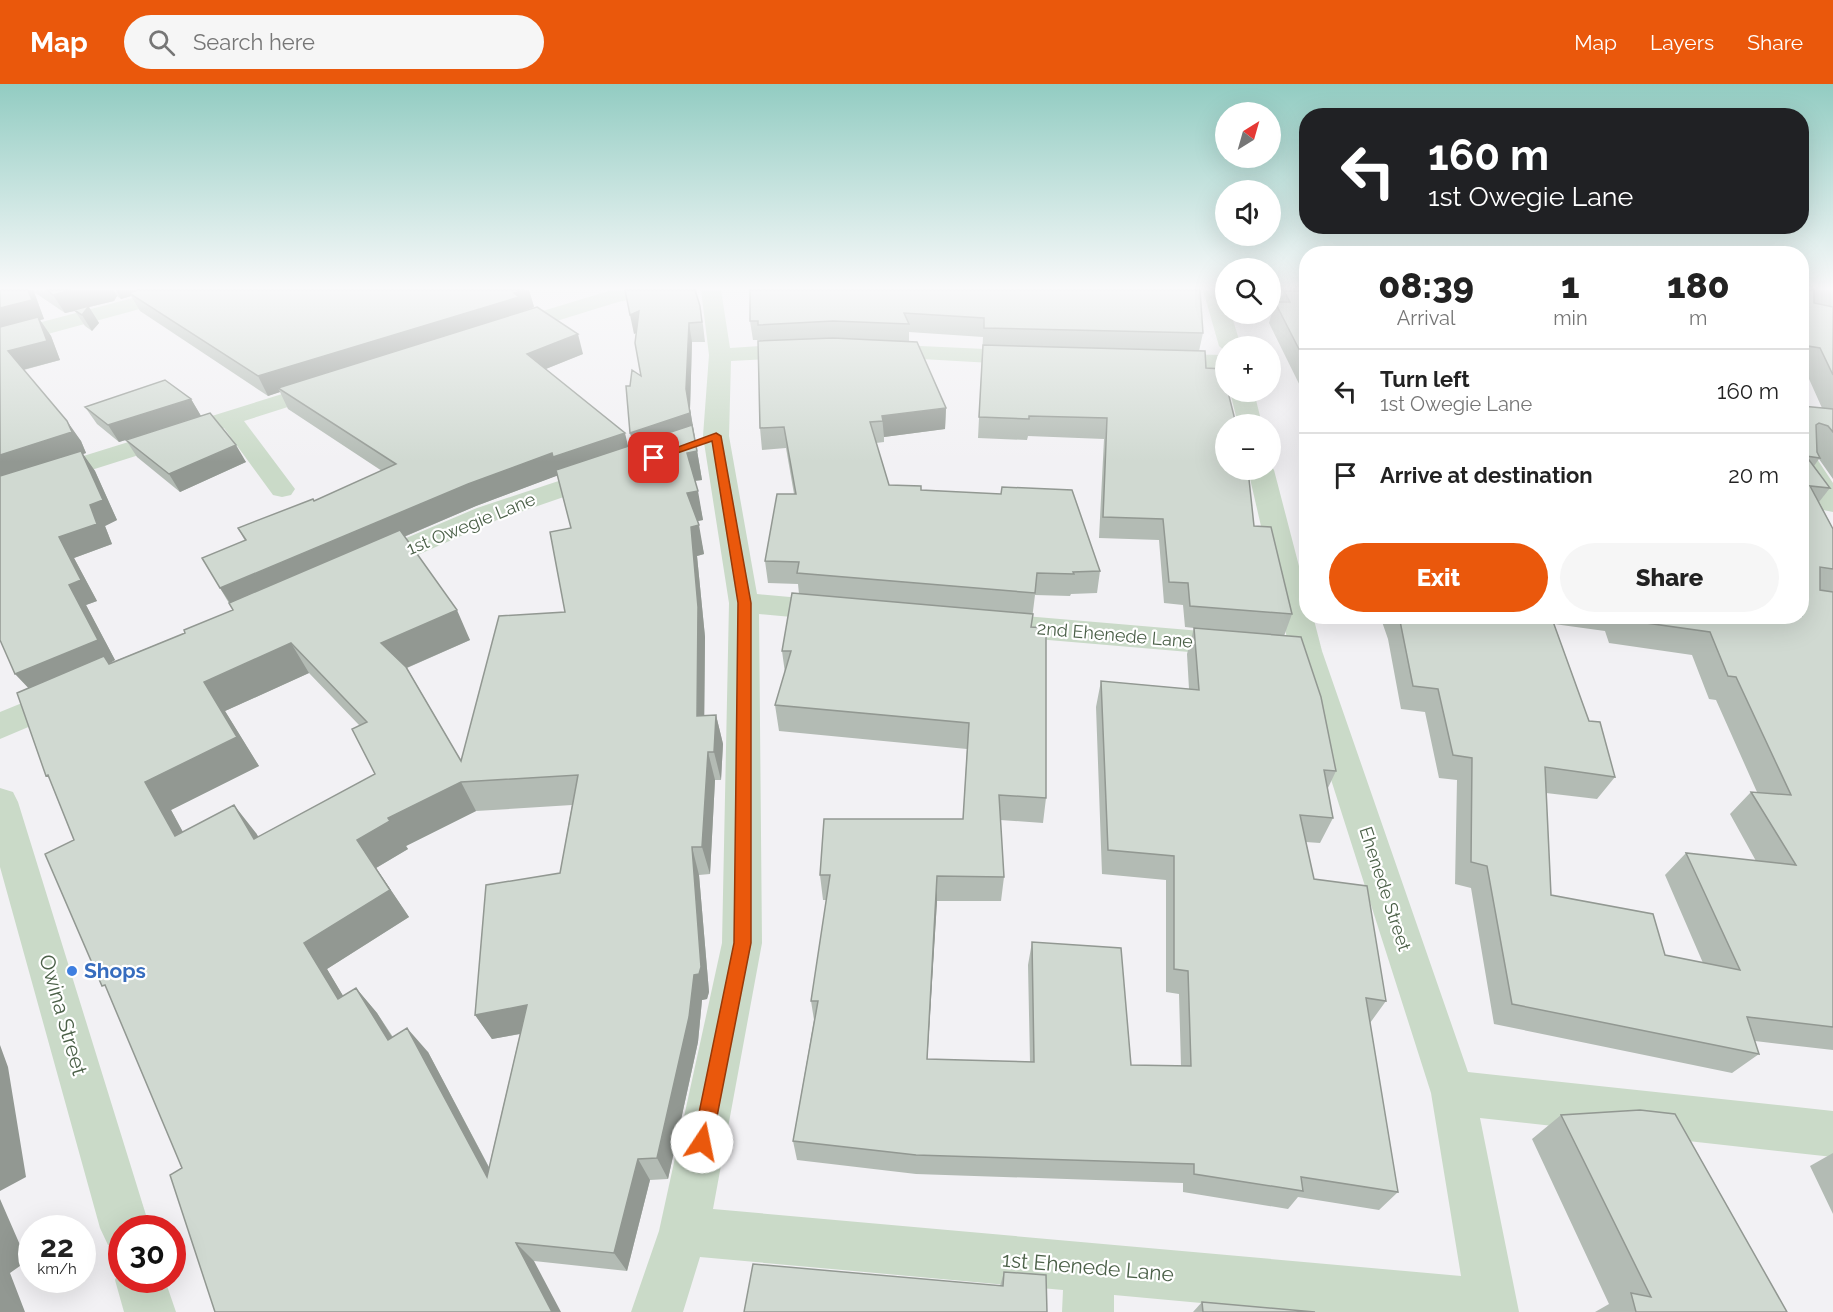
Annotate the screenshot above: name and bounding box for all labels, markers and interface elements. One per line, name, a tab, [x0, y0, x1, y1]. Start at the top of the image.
search box	[124, 15, 544, 69]
text: Map	[30, 26, 88, 59]
icon: search	[145, 26, 178, 59]
text: Search here	[193, 29, 315, 55]
text: Map	[1574, 30, 1617, 55]
text: Layers	[1650, 30, 1714, 55]
text: Share	[1747, 30, 1803, 55]
north arrow	[1215, 102, 1281, 168]
map controls	[1215, 102, 1281, 480]
text: 160 m	[1428, 131, 1549, 180]
icon: left	[1329, 132, 1407, 210]
button: sound	[1215, 180, 1281, 246]
text: 1st Owegie Lane	[1428, 181, 1633, 212]
button: search	[1215, 258, 1281, 324]
text: 08:39	[1378, 264, 1474, 306]
text: 1	[1561, 264, 1580, 306]
text: 180	[1667, 264, 1730, 306]
text: Arrival	[1397, 306, 1455, 330]
text: min	[1553, 306, 1588, 330]
text: m	[1689, 306, 1708, 330]
button: +	[1215, 336, 1281, 402]
text: Turn left	[1380, 366, 1470, 392]
icon: left	[1329, 375, 1362, 408]
text: 160 m	[1717, 378, 1779, 404]
text: 1st Owegie Lane	[1380, 392, 1532, 416]
button: −	[1215, 414, 1281, 480]
pin	[628, 432, 679, 483]
icon: arrive	[637, 441, 670, 474]
icon: arrive	[1329, 459, 1362, 492]
text: Arrive at destination	[1380, 462, 1593, 488]
text: 20 m	[1728, 462, 1779, 488]
street label: 1st Owegie Lane	[403, 488, 539, 559]
button: Exit	[1329, 543, 1548, 612]
button: Share	[1560, 543, 1779, 612]
street label: 2nd Ehenede Lane	[1036, 617, 1194, 652]
street label: Ehenede Street	[1356, 824, 1415, 954]
street label: Owina Street	[34, 951, 93, 1078]
place label: Shops	[84, 958, 146, 983]
marker: Shops	[65, 964, 79, 978]
position arrow	[670, 1110, 734, 1174]
speed limit sign: 30	[108, 1215, 186, 1293]
text: 22	[40, 1229, 74, 1264]
street label: 1st Ehenede Lane	[1001, 1247, 1175, 1286]
text: km/h	[37, 1260, 77, 1278]

